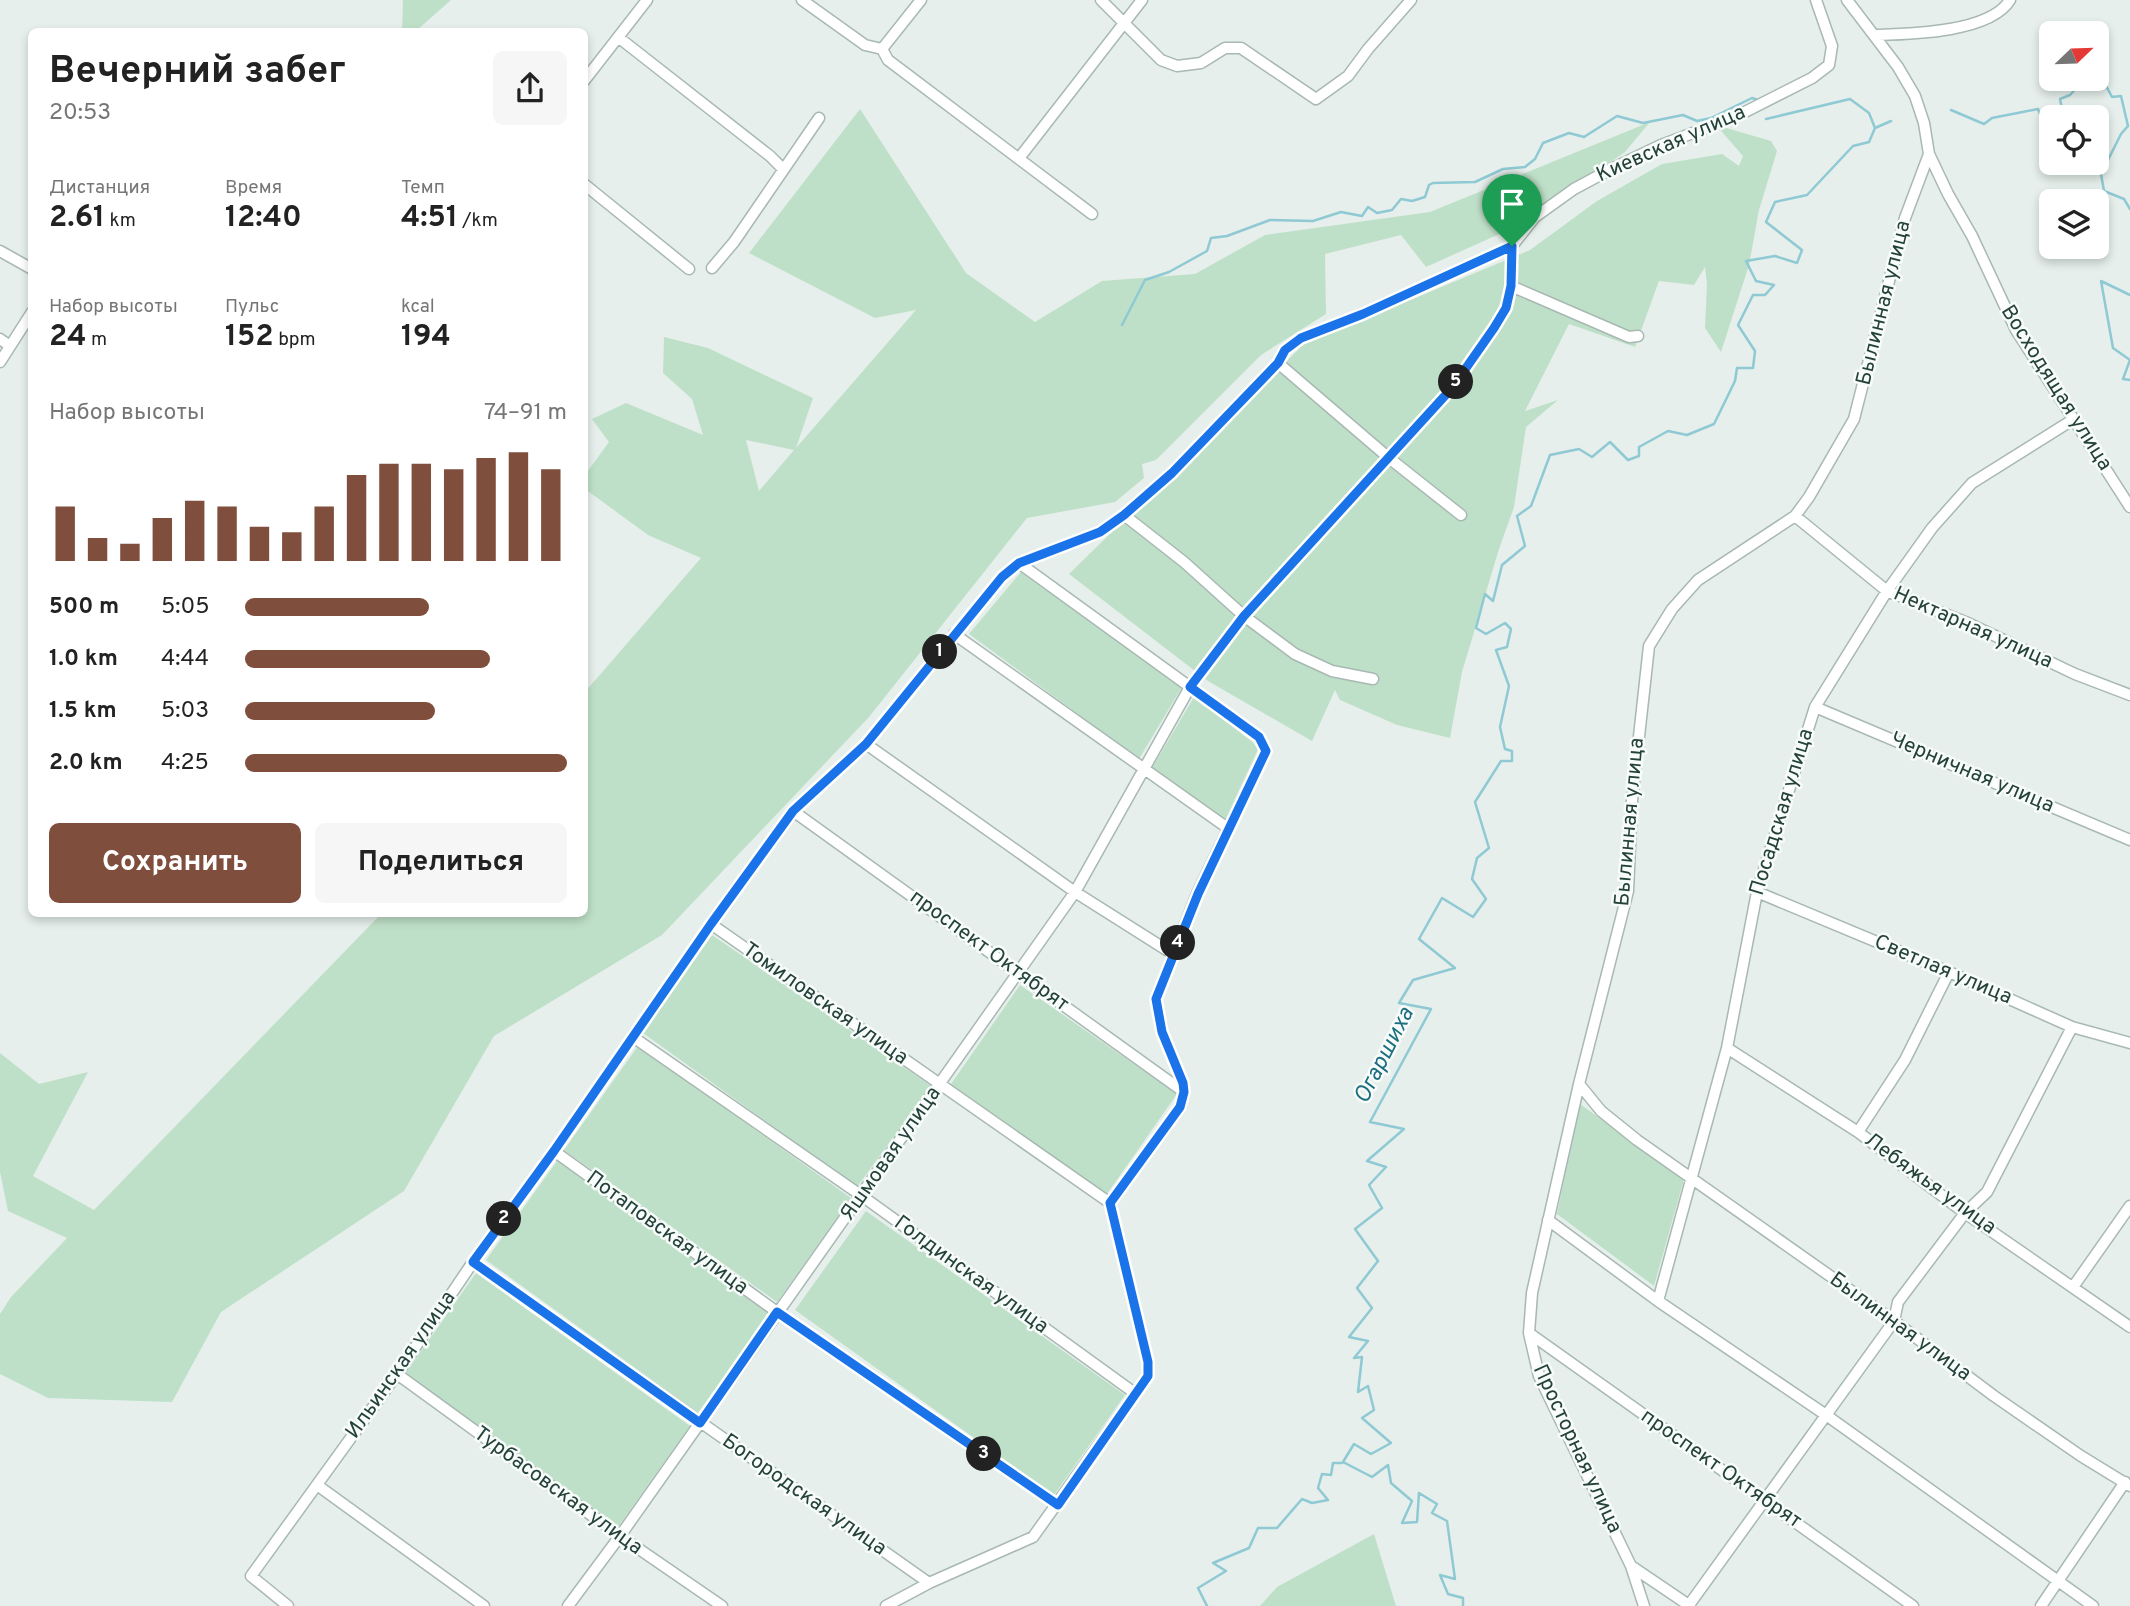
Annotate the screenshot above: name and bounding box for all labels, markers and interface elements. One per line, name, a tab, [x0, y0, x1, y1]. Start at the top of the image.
north arrow	[2039, 21, 2109, 91]
map controls	[2039, 21, 2109, 259]
text: Вечерний забег	[49, 48, 346, 97]
button: share	[493, 51, 567, 125]
text: 20:53	[49, 99, 111, 128]
street label: Киевская улица	[1592, 99, 1750, 189]
button: locate	[2039, 105, 2109, 175]
pin	[1482, 174, 1542, 246]
text: Дистанция	[49, 176, 150, 200]
text: Время	[225, 176, 282, 200]
text: Темп	[401, 176, 445, 200]
icon: arrive	[1493, 185, 1531, 223]
button: layers	[2039, 189, 2109, 259]
text: 2.61	[49, 200, 105, 237]
text: 12:40	[225, 200, 302, 237]
text: 4:51	[401, 200, 458, 237]
text: km	[105, 209, 136, 233]
text: /km	[458, 209, 498, 233]
street label: Былинная улица	[1850, 218, 1918, 388]
text: Набор высоты	[49, 295, 178, 319]
text: Пульс	[225, 295, 279, 319]
text: kcal	[401, 295, 435, 319]
street label: Восходящая улица	[1994, 300, 2118, 476]
text: 24	[49, 319, 87, 356]
text: 152	[225, 319, 274, 356]
text: 194	[401, 319, 451, 356]
text: m	[87, 328, 107, 352]
text: bpm	[274, 328, 315, 352]
pin: 5	[1438, 364, 1474, 400]
text: 5	[1450, 369, 1461, 393]
text: Набор высоты	[49, 399, 205, 428]
text: 74–91 m	[484, 399, 567, 428]
street label: Нектарная улица	[1889, 581, 2057, 675]
text: 500 m	[49, 593, 119, 622]
text: 5:05	[161, 593, 210, 622]
pin: 1	[922, 634, 958, 670]
text: 1	[936, 639, 943, 663]
text: 1.0 km	[49, 645, 118, 674]
text: 4:44	[161, 645, 209, 674]
text: 1.5 km	[49, 697, 117, 726]
text: 5:03	[161, 697, 209, 726]
street label: Посадская улица	[1744, 725, 1820, 899]
street label: Черничная улица	[1886, 726, 2058, 820]
street label: Былинная улица	[1609, 737, 1651, 907]
text: 2.0 km	[49, 749, 123, 778]
text: 4:25	[161, 749, 209, 778]
button: Сохранить	[49, 823, 301, 903]
button: Поделиться	[315, 823, 567, 903]
street label: проспект Октябрят	[904, 884, 1074, 1018]
pin: 4	[1160, 926, 1196, 960]
street label: Светлая улица	[1870, 929, 2016, 1011]
text: 4	[1171, 930, 1184, 954]
street label: Томиловская улица	[737, 937, 913, 1071]
water label: Огаршиха	[1348, 1003, 1422, 1109]
street label: Яшмовая улица	[835, 1081, 947, 1227]
street label: Лебяжья улица	[1859, 1127, 2001, 1241]
street label: Потаповская улица	[581, 1165, 753, 1301]
pin: 2	[486, 1202, 522, 1236]
text: 2	[498, 1206, 509, 1230]
street label: Голдинская улица	[888, 1210, 1054, 1340]
street label: Былинная улица	[1824, 1266, 1976, 1388]
street label: Ильинская улица	[340, 1286, 462, 1444]
street label: Просторная улица	[1526, 1360, 1628, 1538]
street label: проспект Октябрят	[1635, 1403, 1807, 1535]
street label: Турбасовская улица	[468, 1421, 648, 1561]
street label: Богородская улица	[716, 1428, 892, 1562]
pin: 3	[967, 1436, 1002, 1472]
text: 3	[978, 1441, 989, 1465]

